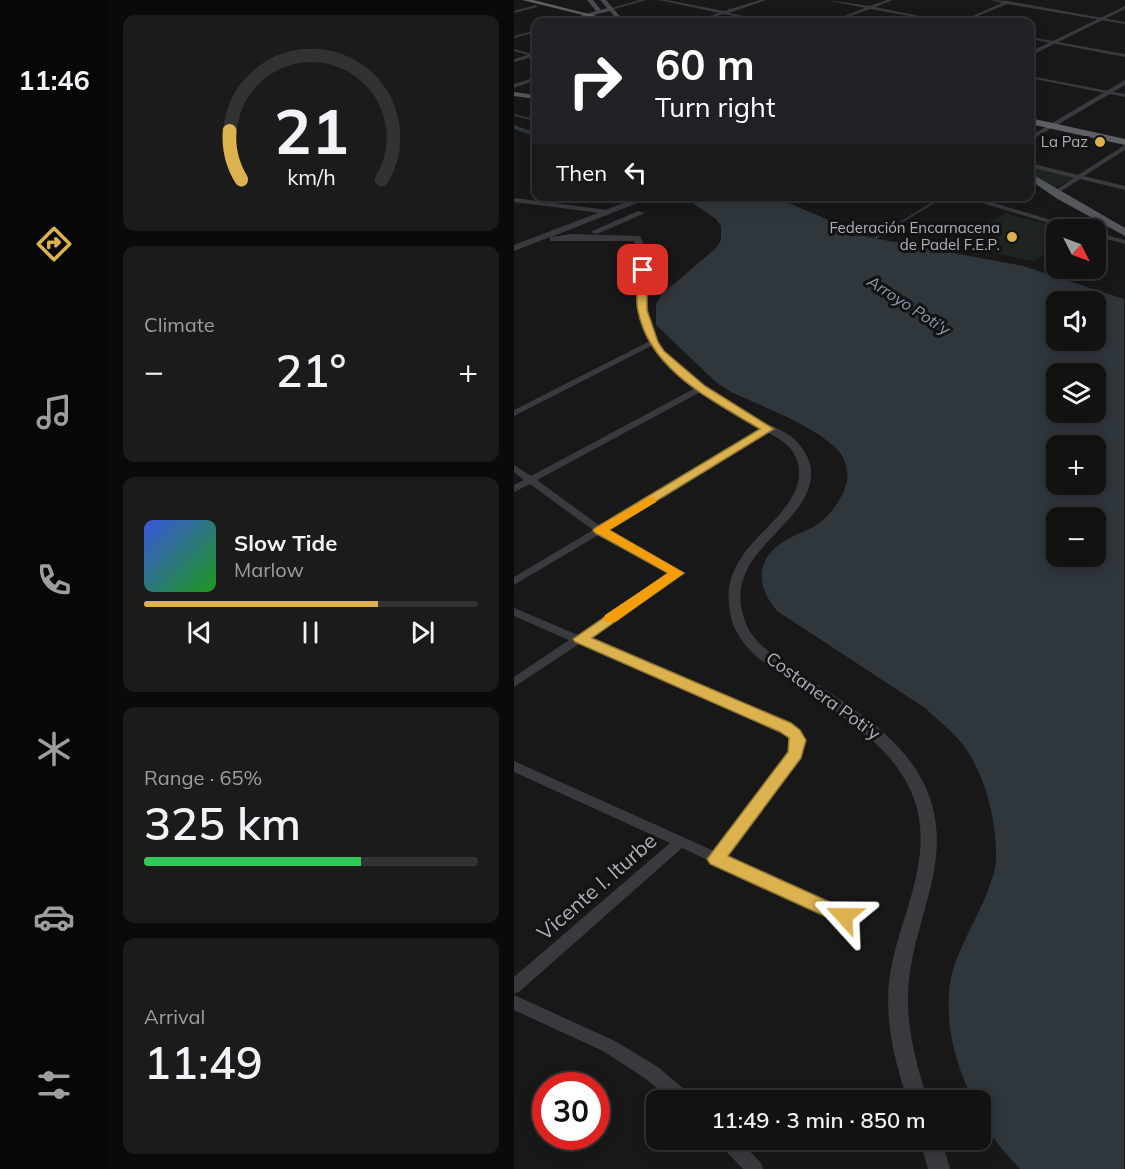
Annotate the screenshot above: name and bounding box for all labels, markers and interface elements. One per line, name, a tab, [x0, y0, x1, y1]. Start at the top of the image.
text: 60 m	[655, 38, 755, 91]
icon: right	[556, 42, 634, 120]
text: 11:46	[18, 63, 90, 97]
text: Turn right	[655, 90, 775, 124]
text: 21	[274, 91, 348, 170]
place label: La Paz	[1041, 132, 1088, 151]
marker: La Paz	[1093, 135, 1107, 149]
icon: left	[619, 156, 652, 189]
text: Then	[556, 159, 607, 187]
text: km/h	[287, 163, 335, 190]
place label: Federación Encarnacena de Padel F.E.P.	[829, 218, 1000, 254]
north arrow	[1046, 219, 1106, 279]
map controls	[1046, 219, 1106, 567]
icon: directions	[33, 223, 75, 265]
marker: Federación Encarnacena de Padel F.E.P.	[1005, 230, 1019, 244]
pin	[617, 244, 668, 295]
icon: arrive	[626, 253, 659, 286]
water label: Arroyo Poti'y	[863, 270, 955, 339]
button: sound	[1046, 291, 1106, 351]
text: Climate	[144, 312, 215, 337]
text: 21°	[276, 342, 346, 398]
text: −	[144, 350, 164, 391]
text: +	[458, 350, 478, 391]
button: layers	[1046, 363, 1106, 423]
icon: music	[33, 391, 75, 433]
button: +	[1046, 435, 1106, 495]
button: −	[1046, 507, 1106, 567]
text: Slow Tide	[234, 529, 337, 557]
text: Marlow	[234, 557, 304, 582]
icon: phone	[33, 559, 75, 601]
icon: previous	[183, 616, 216, 649]
icon: pause	[294, 616, 327, 649]
icon: next	[406, 616, 439, 649]
street label: Costanera Poti'y	[762, 646, 885, 745]
icon: climate	[33, 728, 75, 770]
text: Range · 65%	[144, 765, 262, 790]
text: 325 km	[144, 795, 301, 851]
street label: Vicente I. Iturbe	[531, 827, 661, 945]
position arrow	[812, 884, 876, 948]
icon: car	[33, 896, 75, 938]
text: Arrival	[144, 1004, 205, 1029]
text: 11:49	[144, 1034, 263, 1090]
icon: filters	[33, 1064, 75, 1106]
speed limit sign: 30	[532, 1072, 610, 1150]
text: 11:49 · 3 min · 850 m	[711, 1106, 926, 1134]

